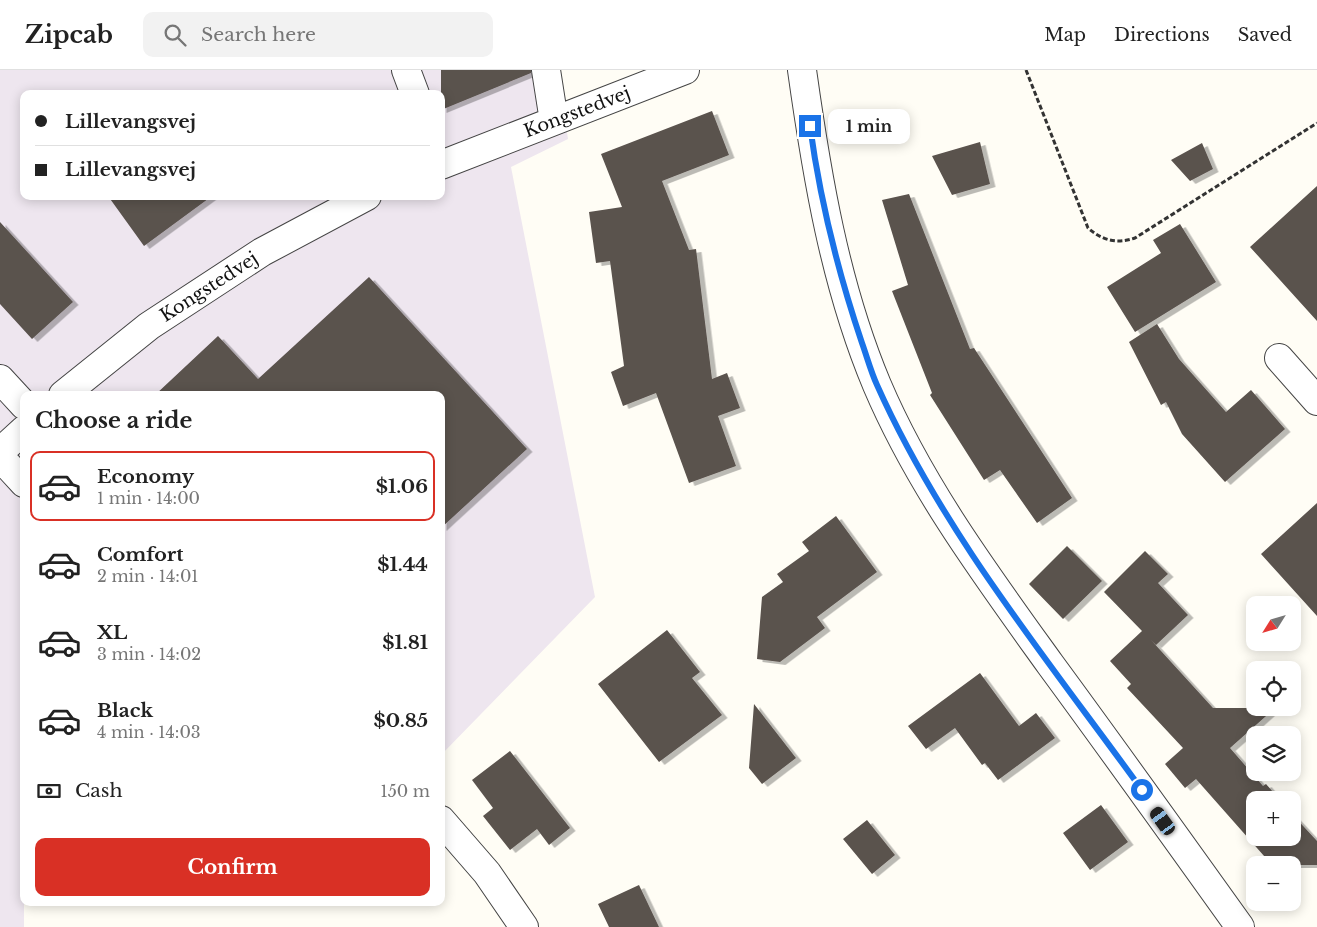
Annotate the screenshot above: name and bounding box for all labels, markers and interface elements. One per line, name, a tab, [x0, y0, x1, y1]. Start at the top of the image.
search box	[143, 12, 493, 57]
text: Zipcab	[25, 20, 113, 49]
icon: search	[161, 21, 189, 49]
text: Search here	[201, 23, 316, 46]
text: Map	[1044, 24, 1086, 46]
text: Directions	[1114, 24, 1210, 46]
text: Saved	[1238, 24, 1292, 46]
street label: Kongstedvej	[521, 82, 633, 142]
callout: 1 min	[828, 108, 910, 144]
text: Lillevangsvej	[65, 110, 196, 133]
route end	[799, 115, 821, 137]
text: 1 min	[846, 116, 892, 136]
text: Lillevangsvej	[65, 158, 196, 181]
street label: Kongstedvej	[156, 247, 262, 327]
text: Choose a ride	[35, 407, 192, 434]
icon: car	[37, 464, 82, 509]
text: Economy	[97, 465, 194, 488]
text: $1.06	[376, 475, 428, 498]
text: 1 min · 14:00	[97, 488, 200, 508]
icon: car	[37, 542, 82, 587]
text: Comfort	[97, 543, 184, 566]
text: $1.44	[377, 553, 428, 576]
text: 2 min · 14:01	[97, 566, 198, 586]
north arrow	[1246, 596, 1301, 651]
map controls	[1246, 596, 1301, 911]
icon: car	[37, 620, 82, 665]
text: XL	[97, 621, 127, 644]
text: $1.81	[382, 631, 428, 654]
text: 3 min · 14:02	[97, 644, 201, 664]
button: locate	[1246, 661, 1301, 716]
icon: car	[37, 698, 82, 743]
text: Black	[97, 699, 153, 722]
text: $0.85	[373, 709, 428, 732]
text: 4 min · 14:03	[97, 722, 201, 742]
button: layers	[1246, 726, 1301, 781]
icon: cash	[35, 777, 63, 805]
text: Cash	[75, 779, 122, 802]
route start	[1131, 779, 1153, 801]
text: 150 m	[381, 781, 430, 801]
button: +	[1246, 791, 1301, 846]
car	[1148, 804, 1177, 838]
button: Confirm	[35, 838, 430, 896]
button: −	[1246, 856, 1301, 911]

